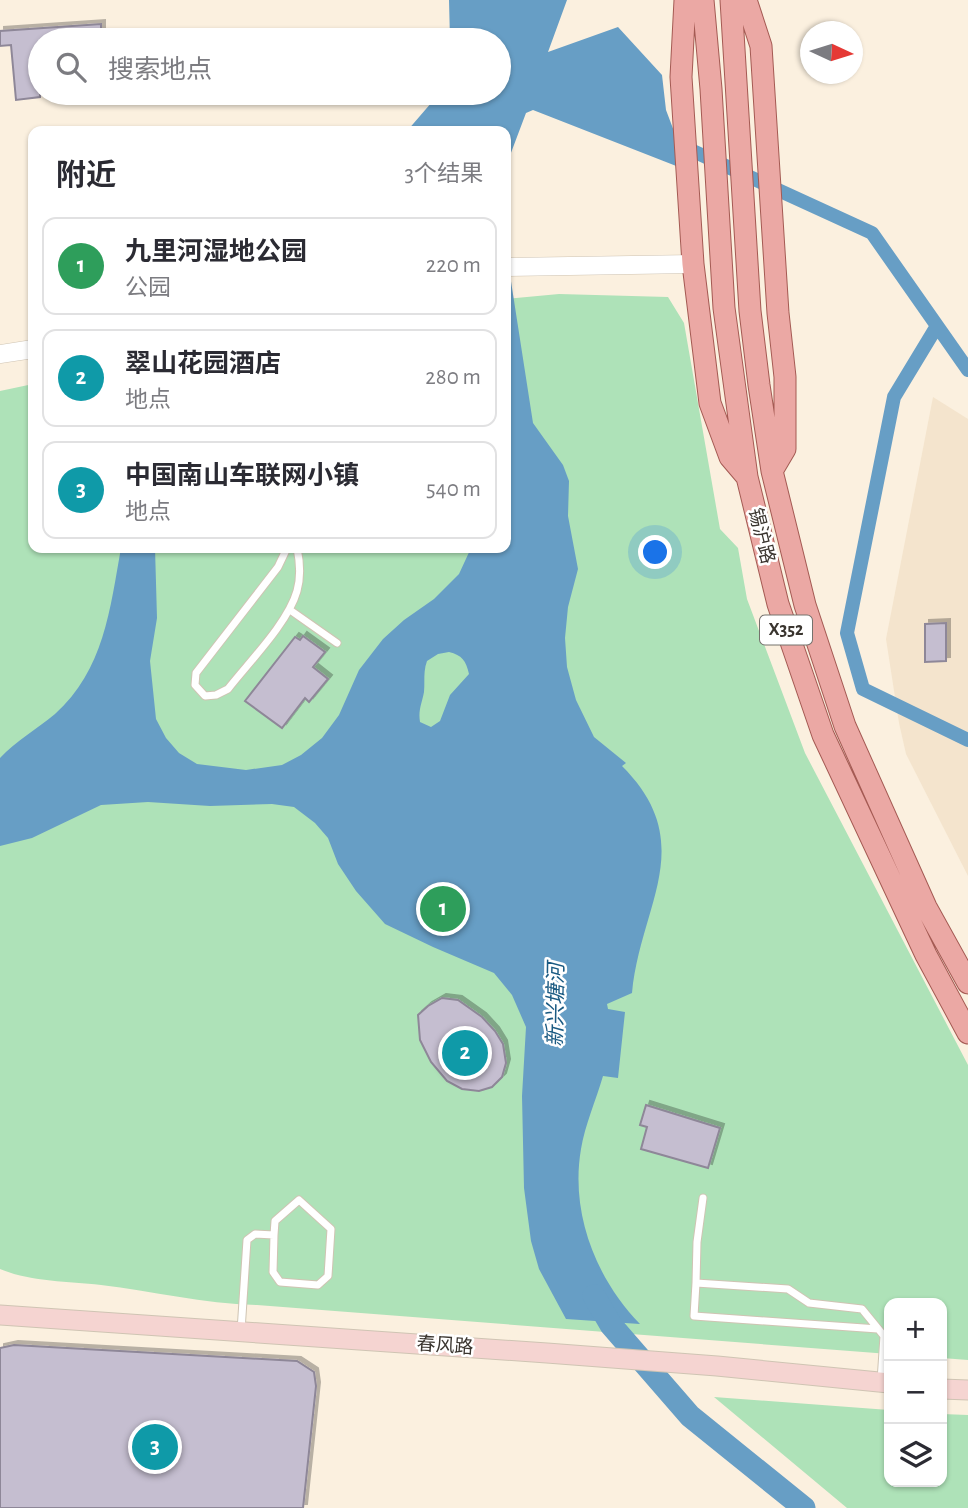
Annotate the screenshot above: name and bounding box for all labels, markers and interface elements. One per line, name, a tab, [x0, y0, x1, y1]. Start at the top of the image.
north arrow	[800, 21, 863, 84]
search box	[28, 28, 511, 105]
icon: search	[52, 48, 90, 86]
text: 搜索地点	[108, 57, 212, 83]
text: 附近	[56, 161, 116, 191]
text: 3个结果	[405, 163, 483, 186]
text: 九里河湿地公园	[125, 239, 307, 265]
text: 1	[77, 254, 85, 277]
text: 220 m	[426, 254, 481, 277]
text: 公园	[125, 277, 171, 300]
text: 翠山花园酒店	[125, 351, 281, 377]
text: 2	[76, 366, 86, 389]
text: 280 m	[425, 366, 481, 389]
text: 地点	[125, 389, 171, 412]
text: 中国南山车联网小镇	[125, 463, 359, 489]
text: 3	[76, 478, 86, 501]
text: 540 m	[426, 478, 481, 501]
text: 地点	[125, 501, 171, 524]
street label: 锡沪路	[745, 506, 778, 566]
your location	[638, 535, 672, 569]
road number: X352	[760, 616, 812, 644]
pin: 1	[420, 883, 466, 935]
water label: 新兴塘河	[544, 959, 567, 1047]
pin: 2	[442, 1027, 488, 1079]
map controls	[884, 1298, 947, 1487]
button: +	[884, 1298, 947, 1361]
street label: 春风路	[416, 1334, 474, 1357]
button: −	[884, 1361, 947, 1424]
pin: 3	[132, 1421, 178, 1473]
button: layers	[884, 1424, 947, 1487]

